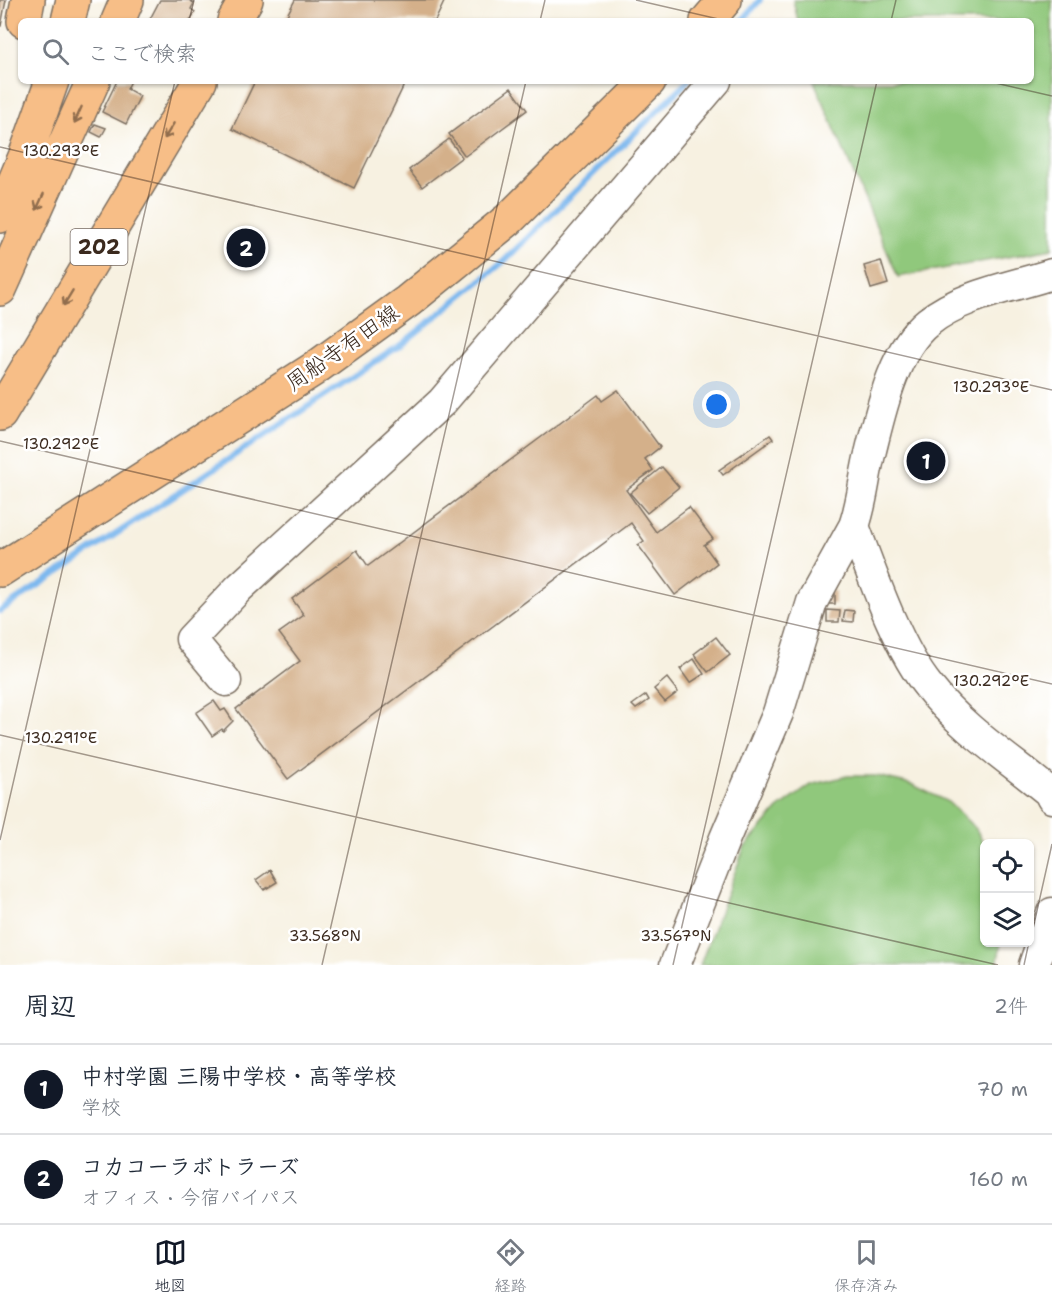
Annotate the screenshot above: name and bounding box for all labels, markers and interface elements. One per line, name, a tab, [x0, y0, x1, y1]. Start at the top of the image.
search box	[18, 18, 1034, 84]
icon: search	[39, 35, 72, 68]
text: ここで検索	[87, 39, 197, 68]
one-way arrow	[72, 105, 83, 123]
one-way arrow	[163, 122, 175, 139]
text: 130.293°E	[23, 141, 99, 161]
one-way arrow	[33, 192, 45, 210]
pin: 2	[226, 226, 266, 270]
road number: 202	[70, 229, 128, 265]
one-way arrow	[61, 289, 74, 306]
street label: 周船寺有田線	[280, 298, 405, 397]
text: 130.293°E	[953, 377, 1029, 397]
your location	[702, 390, 731, 419]
text: 130.292°E	[23, 434, 99, 454]
pin: 1	[906, 438, 946, 484]
text: 130.292°E	[953, 671, 1029, 691]
text: 130.291°E	[25, 728, 97, 748]
map controls	[980, 839, 1034, 947]
button: locate	[980, 839, 1034, 893]
button: layers	[980, 893, 1034, 947]
text: 33.568°N	[289, 926, 361, 946]
text: 33.567°N	[641, 926, 711, 946]
text: 周辺	[24, 988, 76, 1023]
text: 2件	[994, 993, 1028, 1019]
text: 中村学園 三陽中学校・高等学校	[81, 1062, 397, 1091]
text: 1	[39, 1076, 48, 1102]
text: 70 m	[976, 1076, 1028, 1102]
text: 学校	[81, 1094, 121, 1120]
text: コカコーラボトラーズ	[81, 1152, 299, 1181]
text: 2	[37, 1166, 51, 1192]
text: 160 m	[969, 1166, 1028, 1192]
text: オフィス · 今宿バイパス	[81, 1184, 300, 1210]
tab: 地図	[154, 1236, 187, 1296]
tab: 経路	[494, 1236, 527, 1296]
tab: 保存済み	[834, 1236, 898, 1296]

